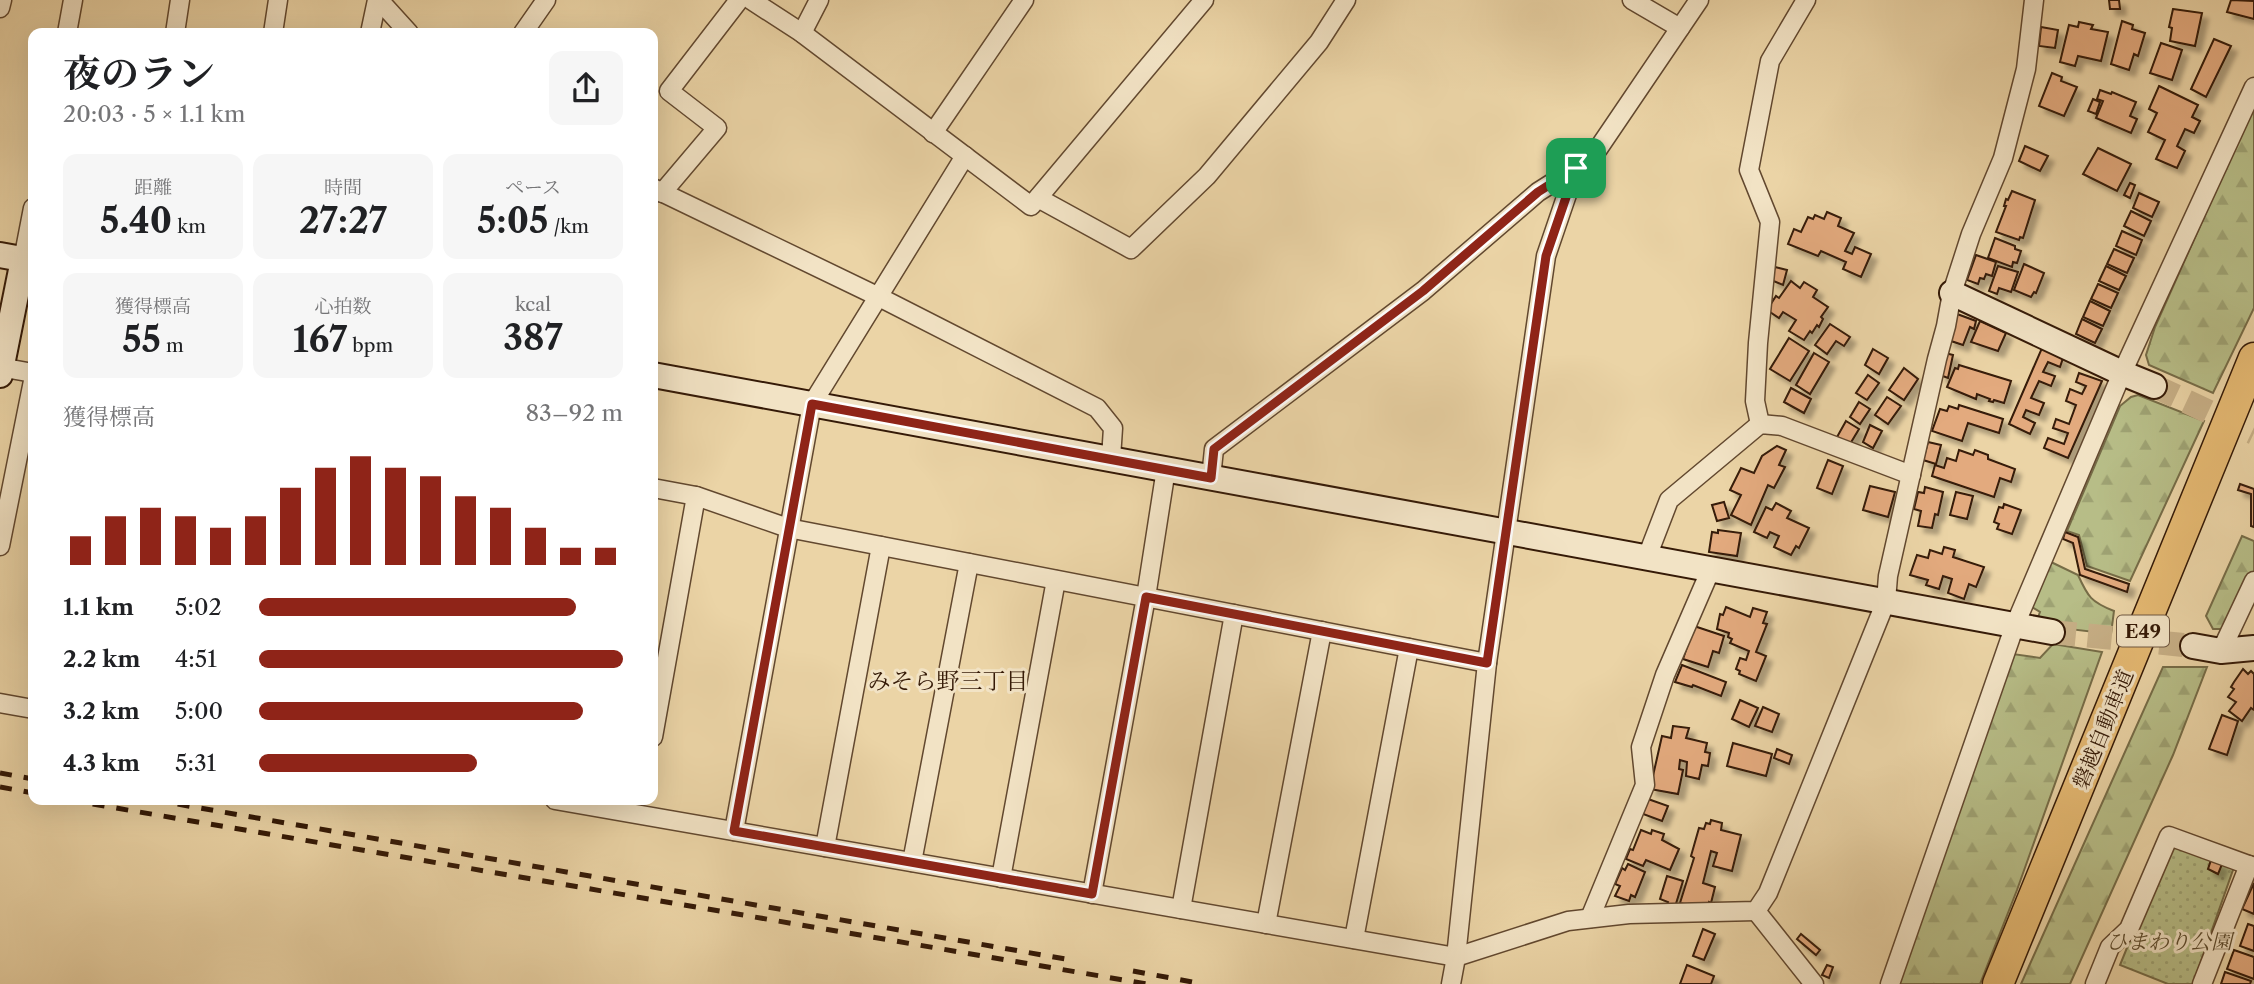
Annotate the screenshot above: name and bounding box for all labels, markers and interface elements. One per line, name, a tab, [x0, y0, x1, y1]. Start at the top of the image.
text: 夜のラン	[63, 50, 215, 97]
button: share	[549, 51, 623, 125]
text: 20:03 · 5 × 1.1 km	[63, 100, 245, 128]
pin	[1546, 138, 1606, 198]
icon: arrive	[1557, 149, 1595, 187]
text: 距離	[134, 176, 172, 199]
text: 時間	[324, 176, 362, 199]
text: ペース	[505, 176, 561, 199]
text: 5.40	[100, 199, 172, 242]
text: 27:27	[299, 199, 387, 242]
text: 5:05	[477, 199, 548, 242]
text: km	[172, 215, 206, 238]
text: /km	[548, 215, 589, 238]
text: kcal	[515, 293, 551, 316]
text: 獲得標高	[115, 295, 191, 318]
text: 心拍数	[314, 295, 372, 318]
text: 387	[503, 316, 563, 359]
text: 55	[122, 318, 161, 361]
text: 167	[293, 318, 347, 361]
text: m	[161, 334, 184, 357]
text: bpm	[347, 334, 393, 357]
text: 83–92 m	[525, 399, 623, 427]
text: 獲得標高	[63, 403, 155, 431]
text: 1.1 km	[63, 593, 134, 621]
text: 5:02	[175, 593, 222, 621]
road number: E49	[2117, 616, 2169, 646]
text: 2.2 km	[63, 645, 140, 673]
text: 4:51	[175, 645, 217, 673]
street label: 磐越自動車道	[2068, 666, 2138, 792]
district label: みそら野三丁目	[868, 667, 1029, 695]
text: 3.2 km	[63, 697, 140, 725]
text: 5:00	[175, 697, 223, 725]
text: 4.3 km	[63, 749, 140, 777]
text: 5:31	[175, 749, 216, 777]
park label: ひまわり公園	[2106, 929, 2235, 954]

